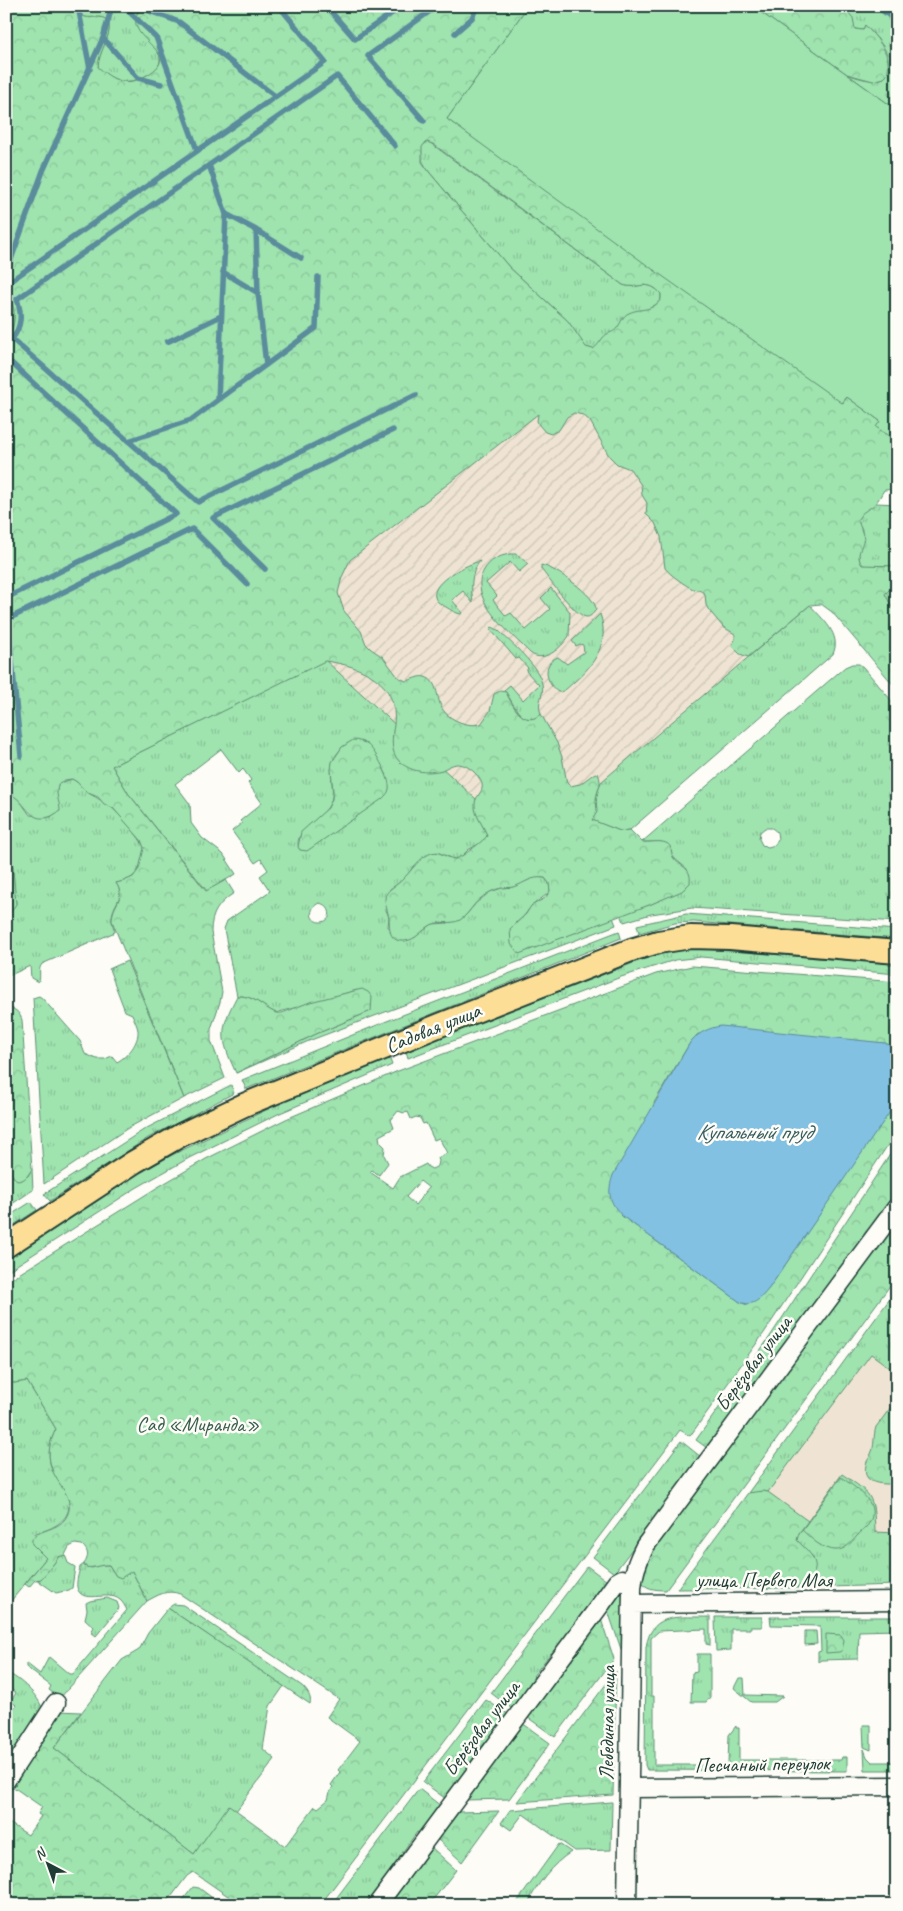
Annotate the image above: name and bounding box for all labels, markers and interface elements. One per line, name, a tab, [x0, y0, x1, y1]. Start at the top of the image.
street label: Садовая улица	[381, 996, 486, 1059]
water label: Купальный пруд	[696, 1118, 816, 1146]
street label: Берёзовая улица	[709, 1308, 799, 1416]
park label: Сад «Миранда»	[136, 1411, 260, 1437]
street label: улица Первого Мая	[694, 1567, 833, 1593]
street label: Лебединая улица	[593, 1664, 621, 1781]
street label: Берёзовая улица	[437, 1673, 527, 1781]
street label: Песчаный переулок	[694, 1750, 832, 1778]
north arrow	[22, 1838, 72, 1888]
text: N	[31, 1844, 50, 1864]

